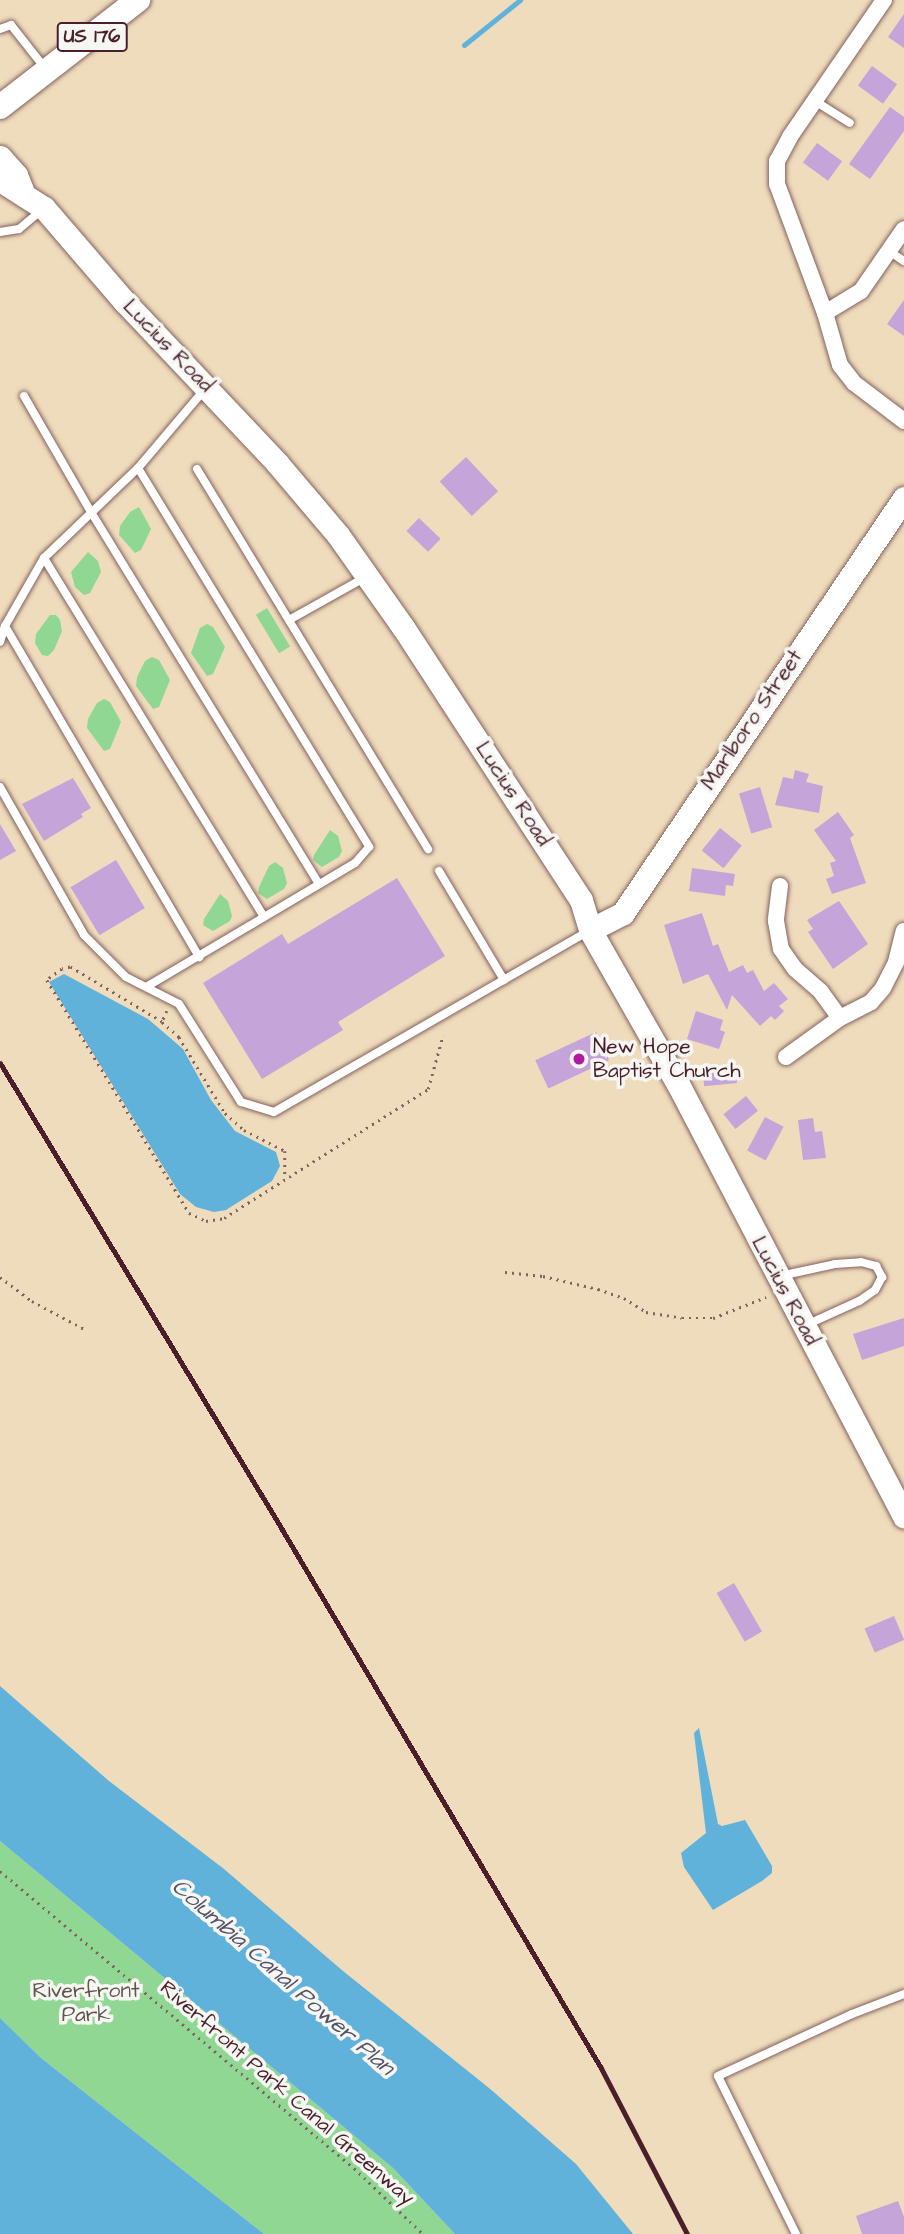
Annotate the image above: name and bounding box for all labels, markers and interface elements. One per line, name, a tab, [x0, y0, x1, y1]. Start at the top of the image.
road number: US 176	[55, 22, 129, 52]
street label: Lucius Road	[117, 294, 219, 398]
street label: Marlboro Street	[696, 645, 808, 795]
street label: Lucius Road	[470, 737, 556, 851]
place label: New Hope Baptist Church	[593, 1034, 741, 1084]
marker: New Hope Baptist Church	[571, 1051, 587, 1067]
street label: Lucius Road	[746, 1232, 824, 1350]
water label: Columbia Canal Power Plan	[166, 1873, 400, 2081]
street label: Riverfront Park Canal Greenway	[155, 1975, 419, 2211]
park label: Riverfront Park	[33, 1978, 139, 2028]

